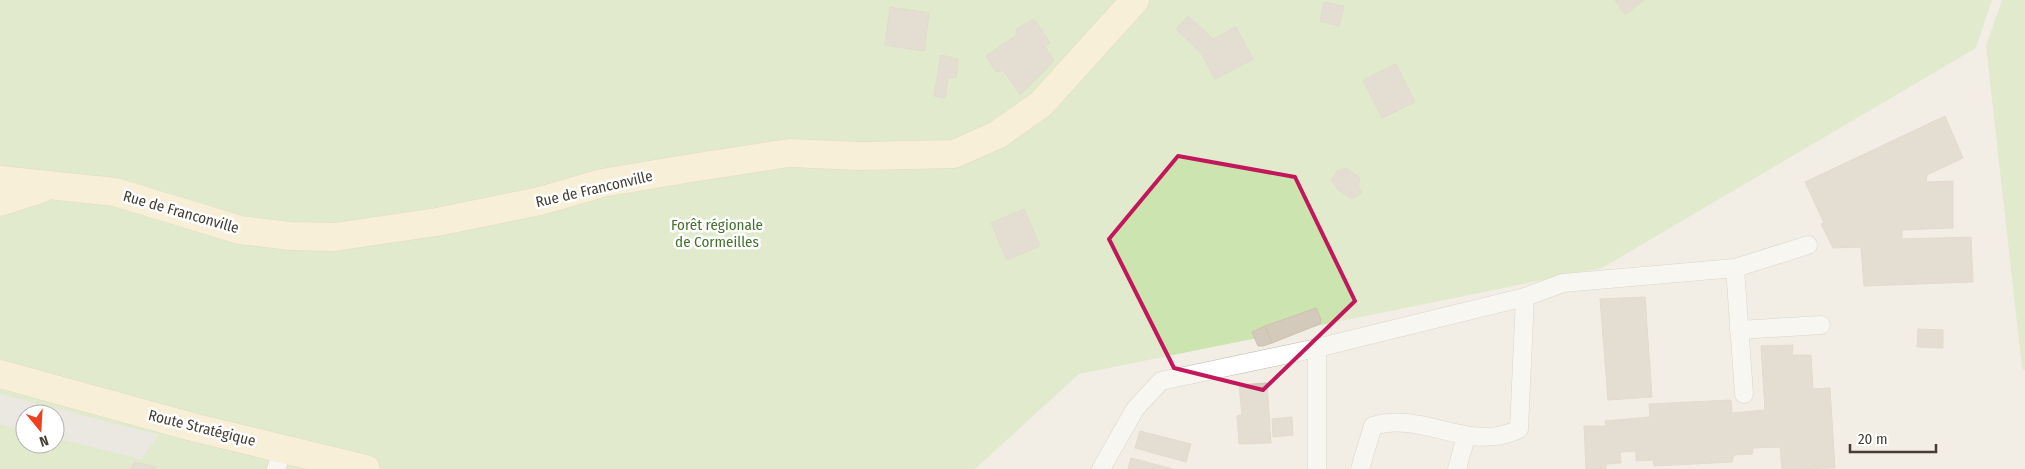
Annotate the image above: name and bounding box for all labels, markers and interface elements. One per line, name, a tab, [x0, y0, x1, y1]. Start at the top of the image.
street label: Rue de Franconville	[534, 167, 654, 211]
street label: Rue de Franconville	[121, 187, 241, 237]
park label: Forêt régionale de Cormeilles	[671, 216, 763, 251]
north arrow	[15, 404, 65, 454]
street label: Route Stratégique	[146, 406, 258, 450]
scale bar	[1850, 422, 1936, 454]
text: 20 m	[1858, 430, 1888, 448]
text: N	[37, 432, 50, 450]

